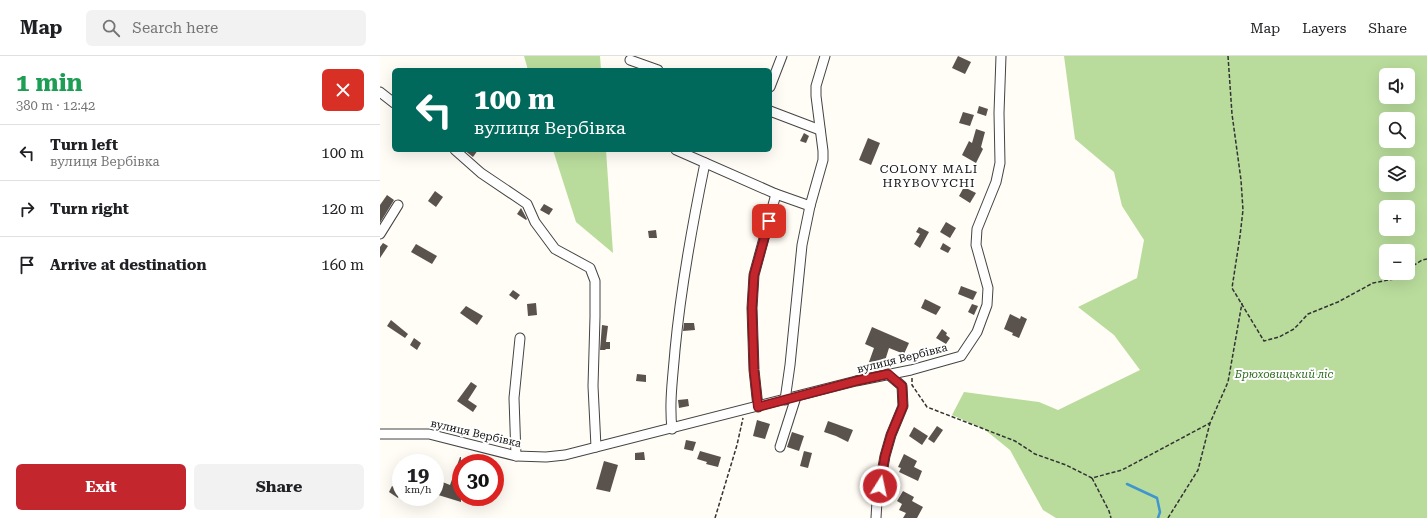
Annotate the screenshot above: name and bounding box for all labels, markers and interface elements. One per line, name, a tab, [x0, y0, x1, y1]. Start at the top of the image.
search box	[86, 10, 366, 46]
text: Map	[20, 16, 62, 39]
icon: search	[100, 17, 122, 39]
text: Search here	[132, 19, 218, 37]
text: Map	[1250, 20, 1280, 36]
text: Layers	[1302, 20, 1346, 36]
text: Share	[1368, 20, 1407, 36]
map controls	[1379, 68, 1415, 280]
button: sound	[1379, 68, 1415, 104]
text: 1 min	[16, 69, 83, 97]
button: close	[322, 69, 364, 111]
text: 100 m	[474, 83, 555, 116]
icon: left	[408, 84, 460, 136]
text: 380 m · 12:42	[16, 98, 95, 113]
button: search	[1379, 112, 1415, 148]
text: вулиця Вербівка	[474, 117, 626, 138]
text: Turn left	[50, 136, 118, 154]
icon: left	[16, 142, 38, 164]
text: 100 m	[321, 144, 364, 162]
text: вулиця Вербівка	[50, 154, 160, 169]
button: layers	[1379, 156, 1415, 192]
district label: COLONY MALI HRYBOVYCHI	[880, 162, 978, 190]
icon: right	[16, 198, 38, 220]
text: Turn right	[50, 200, 129, 218]
text: 120 m	[321, 200, 364, 218]
button: +	[1379, 200, 1415, 236]
pin	[752, 204, 786, 238]
icon: arrive	[758, 210, 780, 232]
button: −	[1379, 244, 1415, 280]
icon: arrive	[16, 254, 38, 276]
text: Arrive at destination	[50, 256, 206, 274]
text: 160 m	[321, 256, 364, 274]
street label: вулиця Вербівка	[856, 341, 949, 376]
park label: Брюховицький ліс	[1234, 368, 1334, 381]
street label: вулиця Вербівка	[429, 417, 523, 450]
speed limit sign: 30	[452, 454, 504, 506]
text: 19	[407, 463, 429, 487]
button: Exit	[16, 464, 186, 510]
button: Share	[194, 464, 364, 510]
position arrow	[859, 465, 901, 507]
text: km/h	[405, 484, 431, 495]

